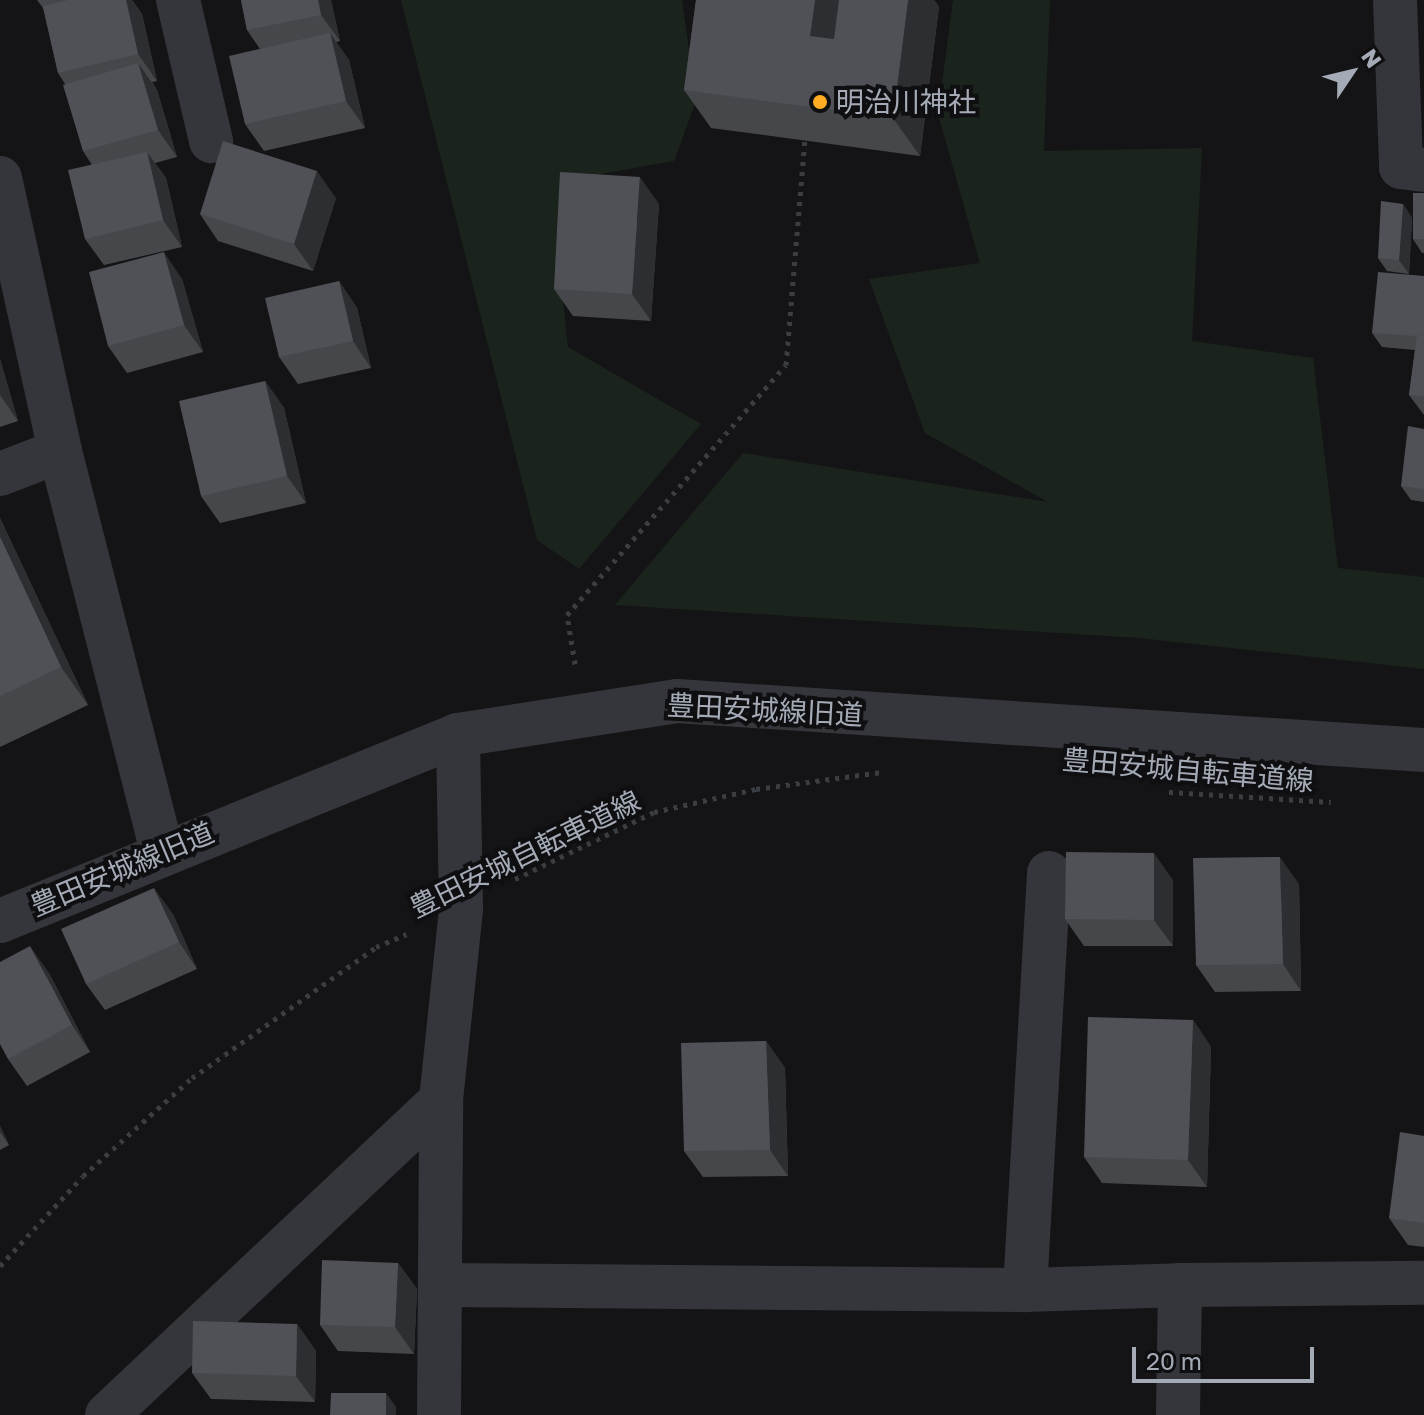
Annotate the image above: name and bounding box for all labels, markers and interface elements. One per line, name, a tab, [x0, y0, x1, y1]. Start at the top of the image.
north arrow	[1312, 32, 1392, 112]
text: N	[1356, 43, 1388, 73]
place label: 明治川神社	[836, 85, 976, 119]
marker: 明治川神社	[811, 93, 829, 111]
street label: 豊田安城線旧道	[666, 688, 864, 732]
street label: 豊田安城自転車道線	[1061, 742, 1315, 798]
street label: 豊田安城自転車道線	[404, 784, 646, 924]
street label: 豊田安城線旧道	[25, 815, 219, 923]
scale bar	[1136, 1331, 1318, 1381]
text: 20 m	[1146, 1346, 1202, 1375]

